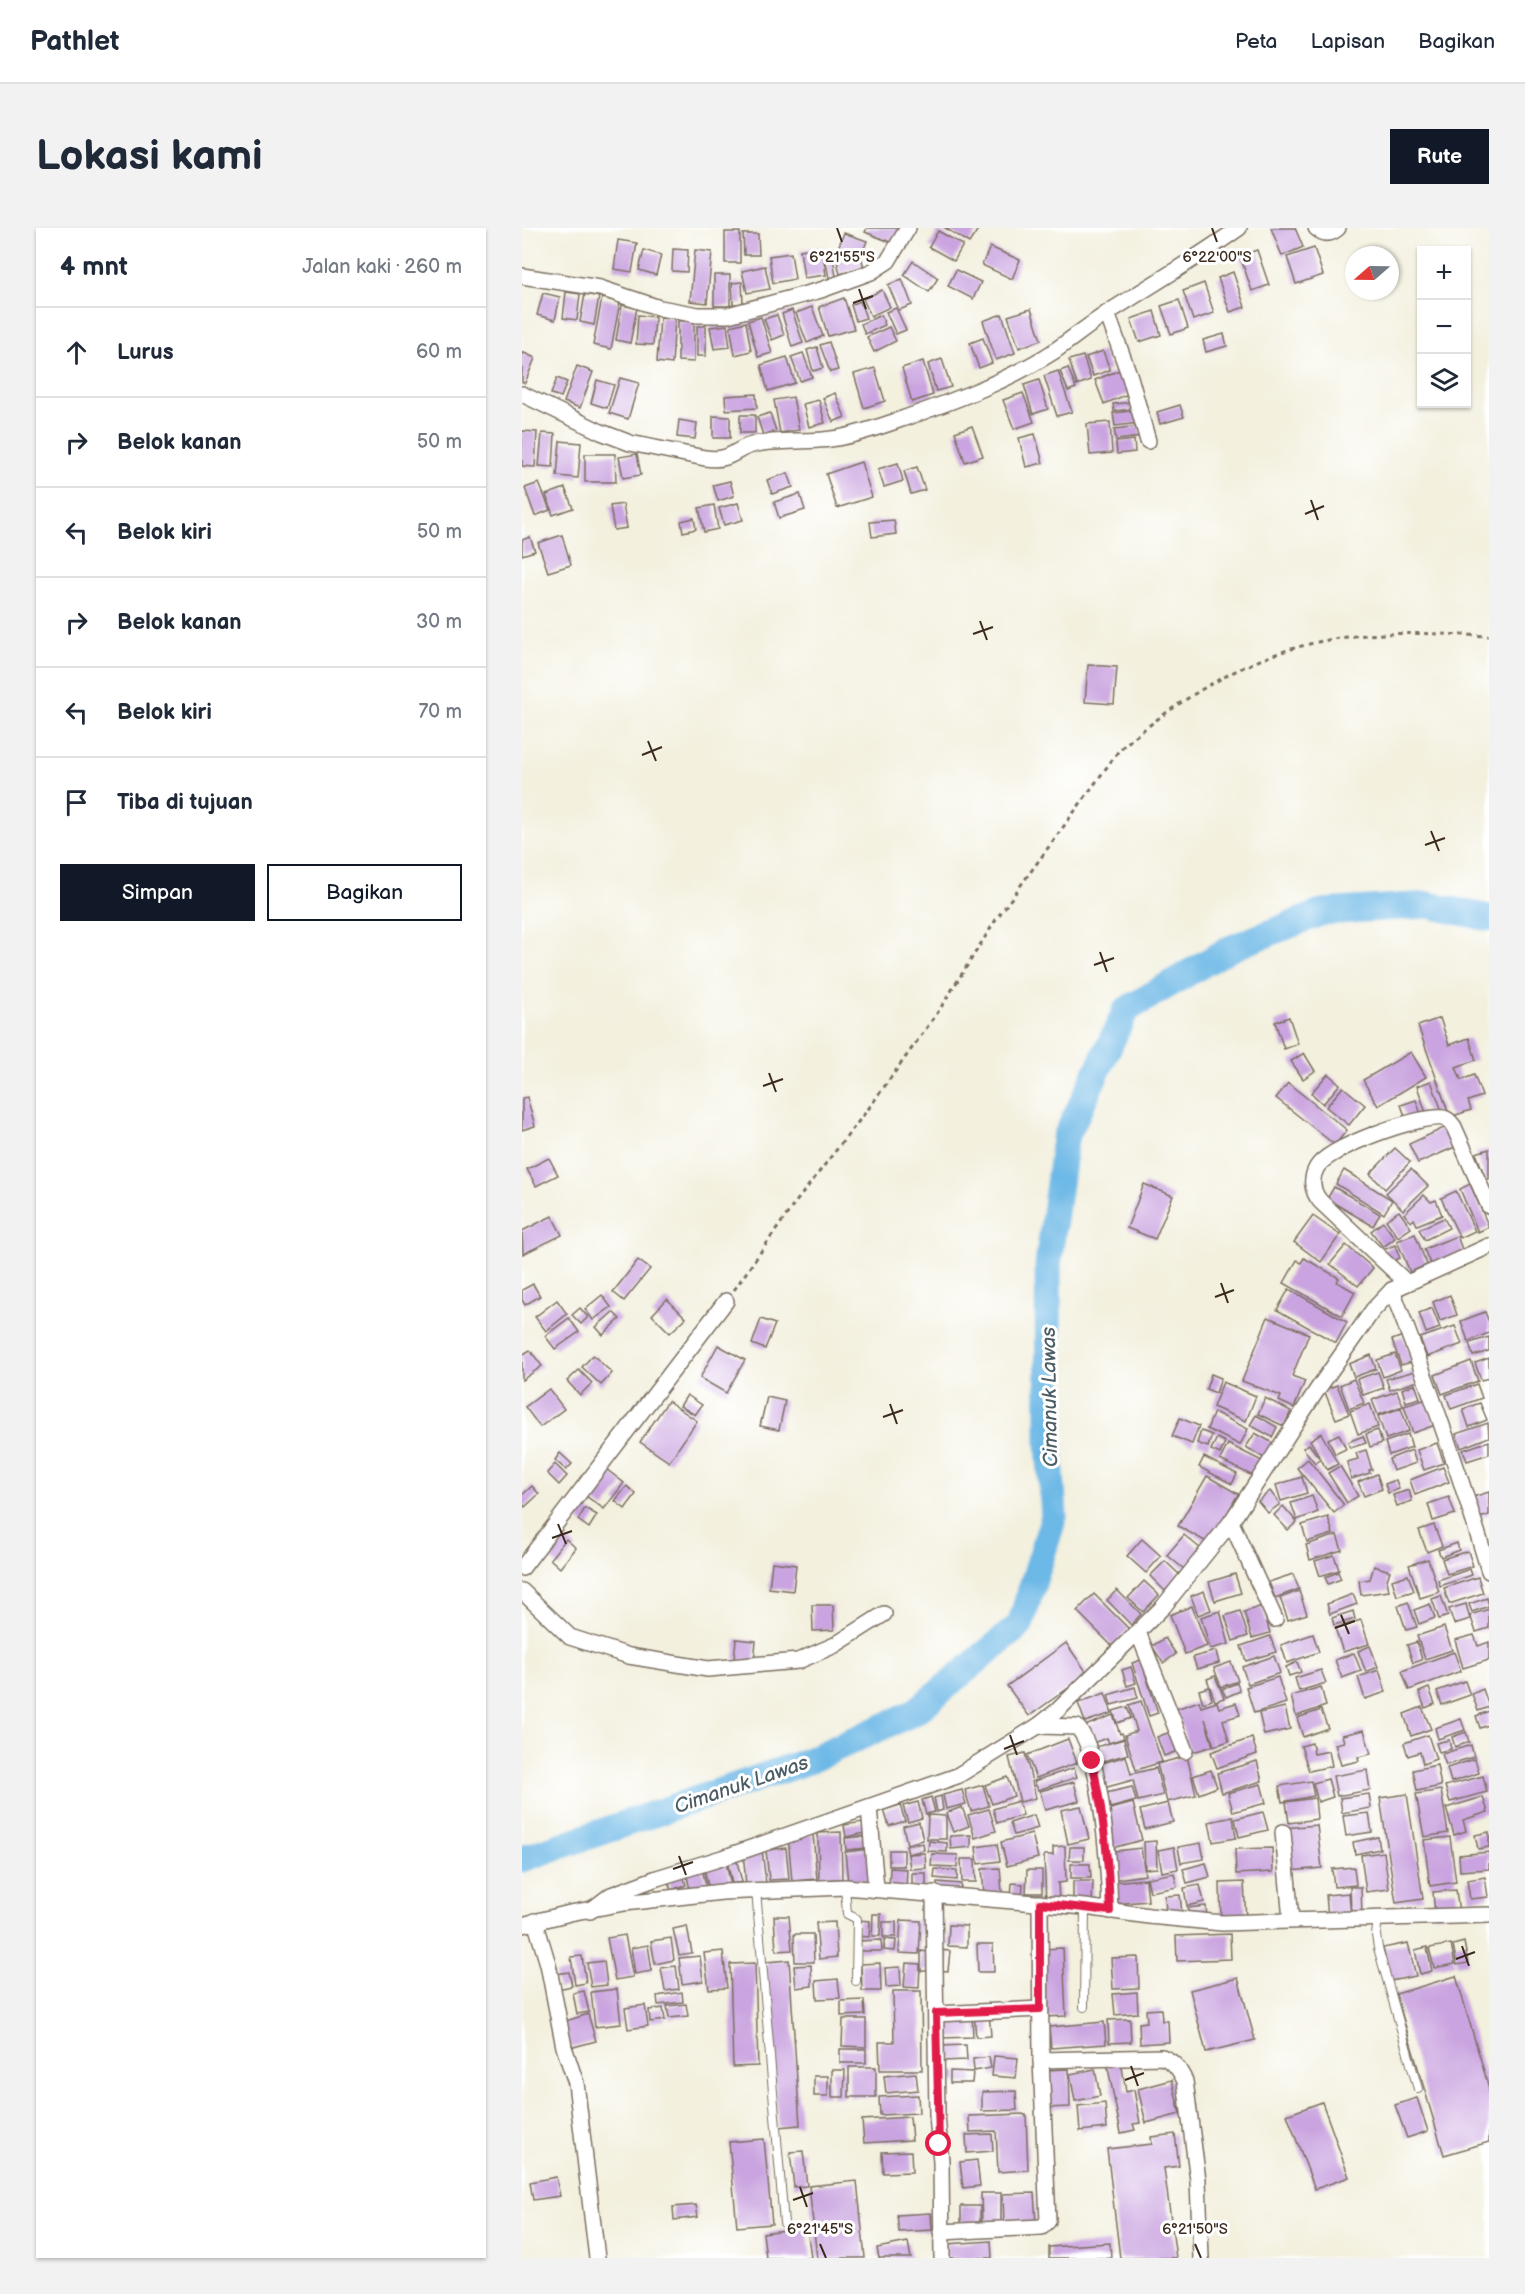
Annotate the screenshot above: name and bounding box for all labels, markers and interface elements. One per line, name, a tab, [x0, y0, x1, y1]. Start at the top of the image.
text: Pathlet	[30, 25, 119, 58]
text: Peta	[1235, 29, 1277, 54]
text: Lapisan	[1310, 29, 1385, 54]
text: Bagikan	[1418, 29, 1495, 54]
button: Rute	[1390, 129, 1489, 184]
text: Lokasi kami	[36, 131, 262, 182]
north arrow	[1345, 246, 1399, 300]
map controls	[1417, 246, 1471, 408]
button: +	[1417, 246, 1471, 300]
text: 6°21'55"S	[809, 248, 875, 267]
text: 6°22'00"S	[1182, 248, 1252, 267]
text: 4 mnt	[60, 252, 128, 283]
text: Jalan kaki · 260 m	[302, 255, 462, 279]
button: −	[1417, 300, 1471, 354]
icon: ahead	[60, 336, 93, 369]
text: Lurus	[117, 339, 173, 366]
text: 60 m	[416, 340, 462, 364]
button: layers	[1417, 354, 1471, 408]
icon: right	[60, 426, 93, 459]
text: Belok kanan	[117, 429, 242, 456]
text: 50 m	[417, 430, 462, 454]
icon: left	[60, 516, 93, 549]
text: Belok kiri	[117, 519, 212, 546]
text: 50 m	[417, 520, 462, 544]
icon: right	[60, 606, 93, 639]
text: Belok kanan	[117, 609, 242, 636]
text: 30 m	[416, 610, 462, 634]
icon: left	[60, 696, 93, 729]
text: Belok kiri	[117, 699, 212, 726]
text: 70 m	[418, 700, 462, 724]
icon: arrive	[60, 786, 93, 819]
text: Tiba di tujuan	[117, 789, 253, 816]
button: Simpan	[60, 864, 255, 921]
button: Bagikan	[267, 864, 462, 921]
water label: Cimanuk Lawas	[1037, 1327, 1063, 1467]
route end	[1078, 1747, 1104, 1773]
water label: Cimanuk Lawas	[671, 1751, 812, 1819]
route start	[925, 2130, 951, 2156]
text: 6°21'45"S	[787, 2220, 853, 2239]
text: 6°21'50"S	[1162, 2220, 1228, 2239]

